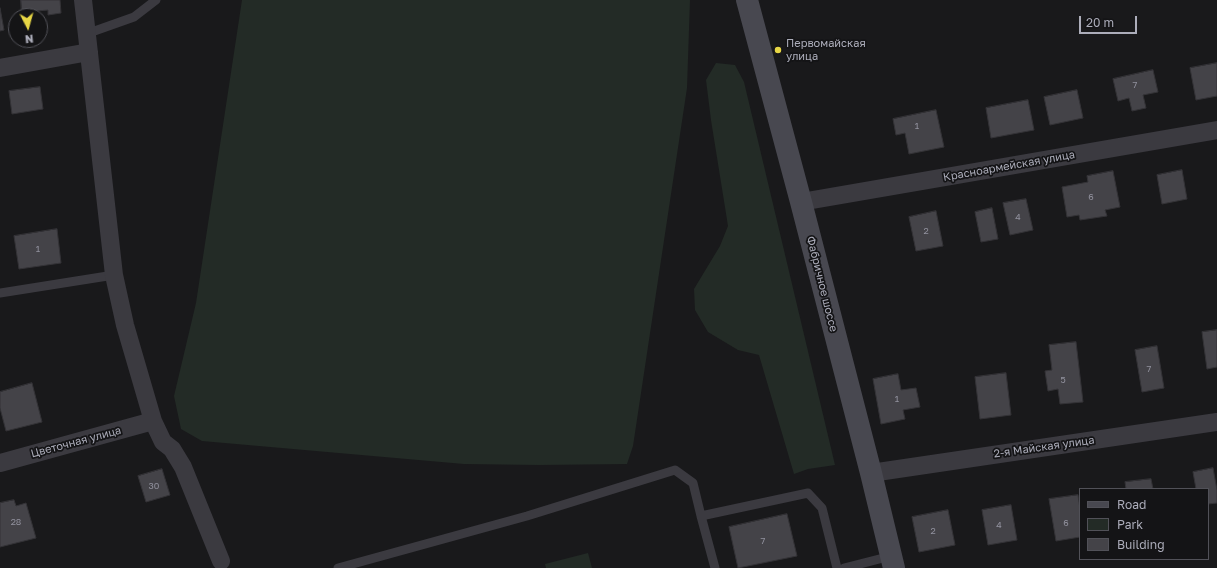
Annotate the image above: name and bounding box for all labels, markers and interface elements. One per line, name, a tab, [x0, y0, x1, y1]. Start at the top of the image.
north arrow	[8, 8, 48, 48]
scale bar	[1081, 8, 1139, 34]
text: 20 m	[1086, 15, 1114, 30]
text: N	[24, 33, 34, 46]
place label: Первомайская улица	[786, 37, 866, 63]
marker: Первомайская улица	[773, 45, 783, 55]
house number: 7	[1133, 80, 1137, 90]
house number: 1	[915, 121, 919, 131]
street label: Красноармейская улица	[942, 148, 1076, 184]
house number: 6	[1088, 192, 1094, 202]
house number: 4	[1015, 212, 1021, 222]
house number: 2	[923, 226, 929, 236]
street label: Фабричное шоссе	[804, 235, 840, 333]
house number: 1	[36, 244, 40, 254]
house number: 7	[1147, 364, 1151, 374]
house number: 5	[1060, 375, 1066, 385]
house number: 1	[895, 394, 899, 404]
street label: Цветочная улица	[29, 424, 123, 460]
street label: 2-я Майская улица	[993, 433, 1095, 461]
house number: 30	[149, 481, 159, 491]
legend	[1079, 488, 1209, 560]
text: Road	[1117, 497, 1146, 512]
house number: 28	[11, 517, 21, 527]
text: Park	[1117, 517, 1143, 532]
house number: 6	[1063, 518, 1069, 528]
house number: 4	[996, 520, 1002, 530]
house number: 2	[930, 526, 936, 536]
house number: 7	[761, 536, 765, 546]
text: Building	[1117, 537, 1165, 552]

